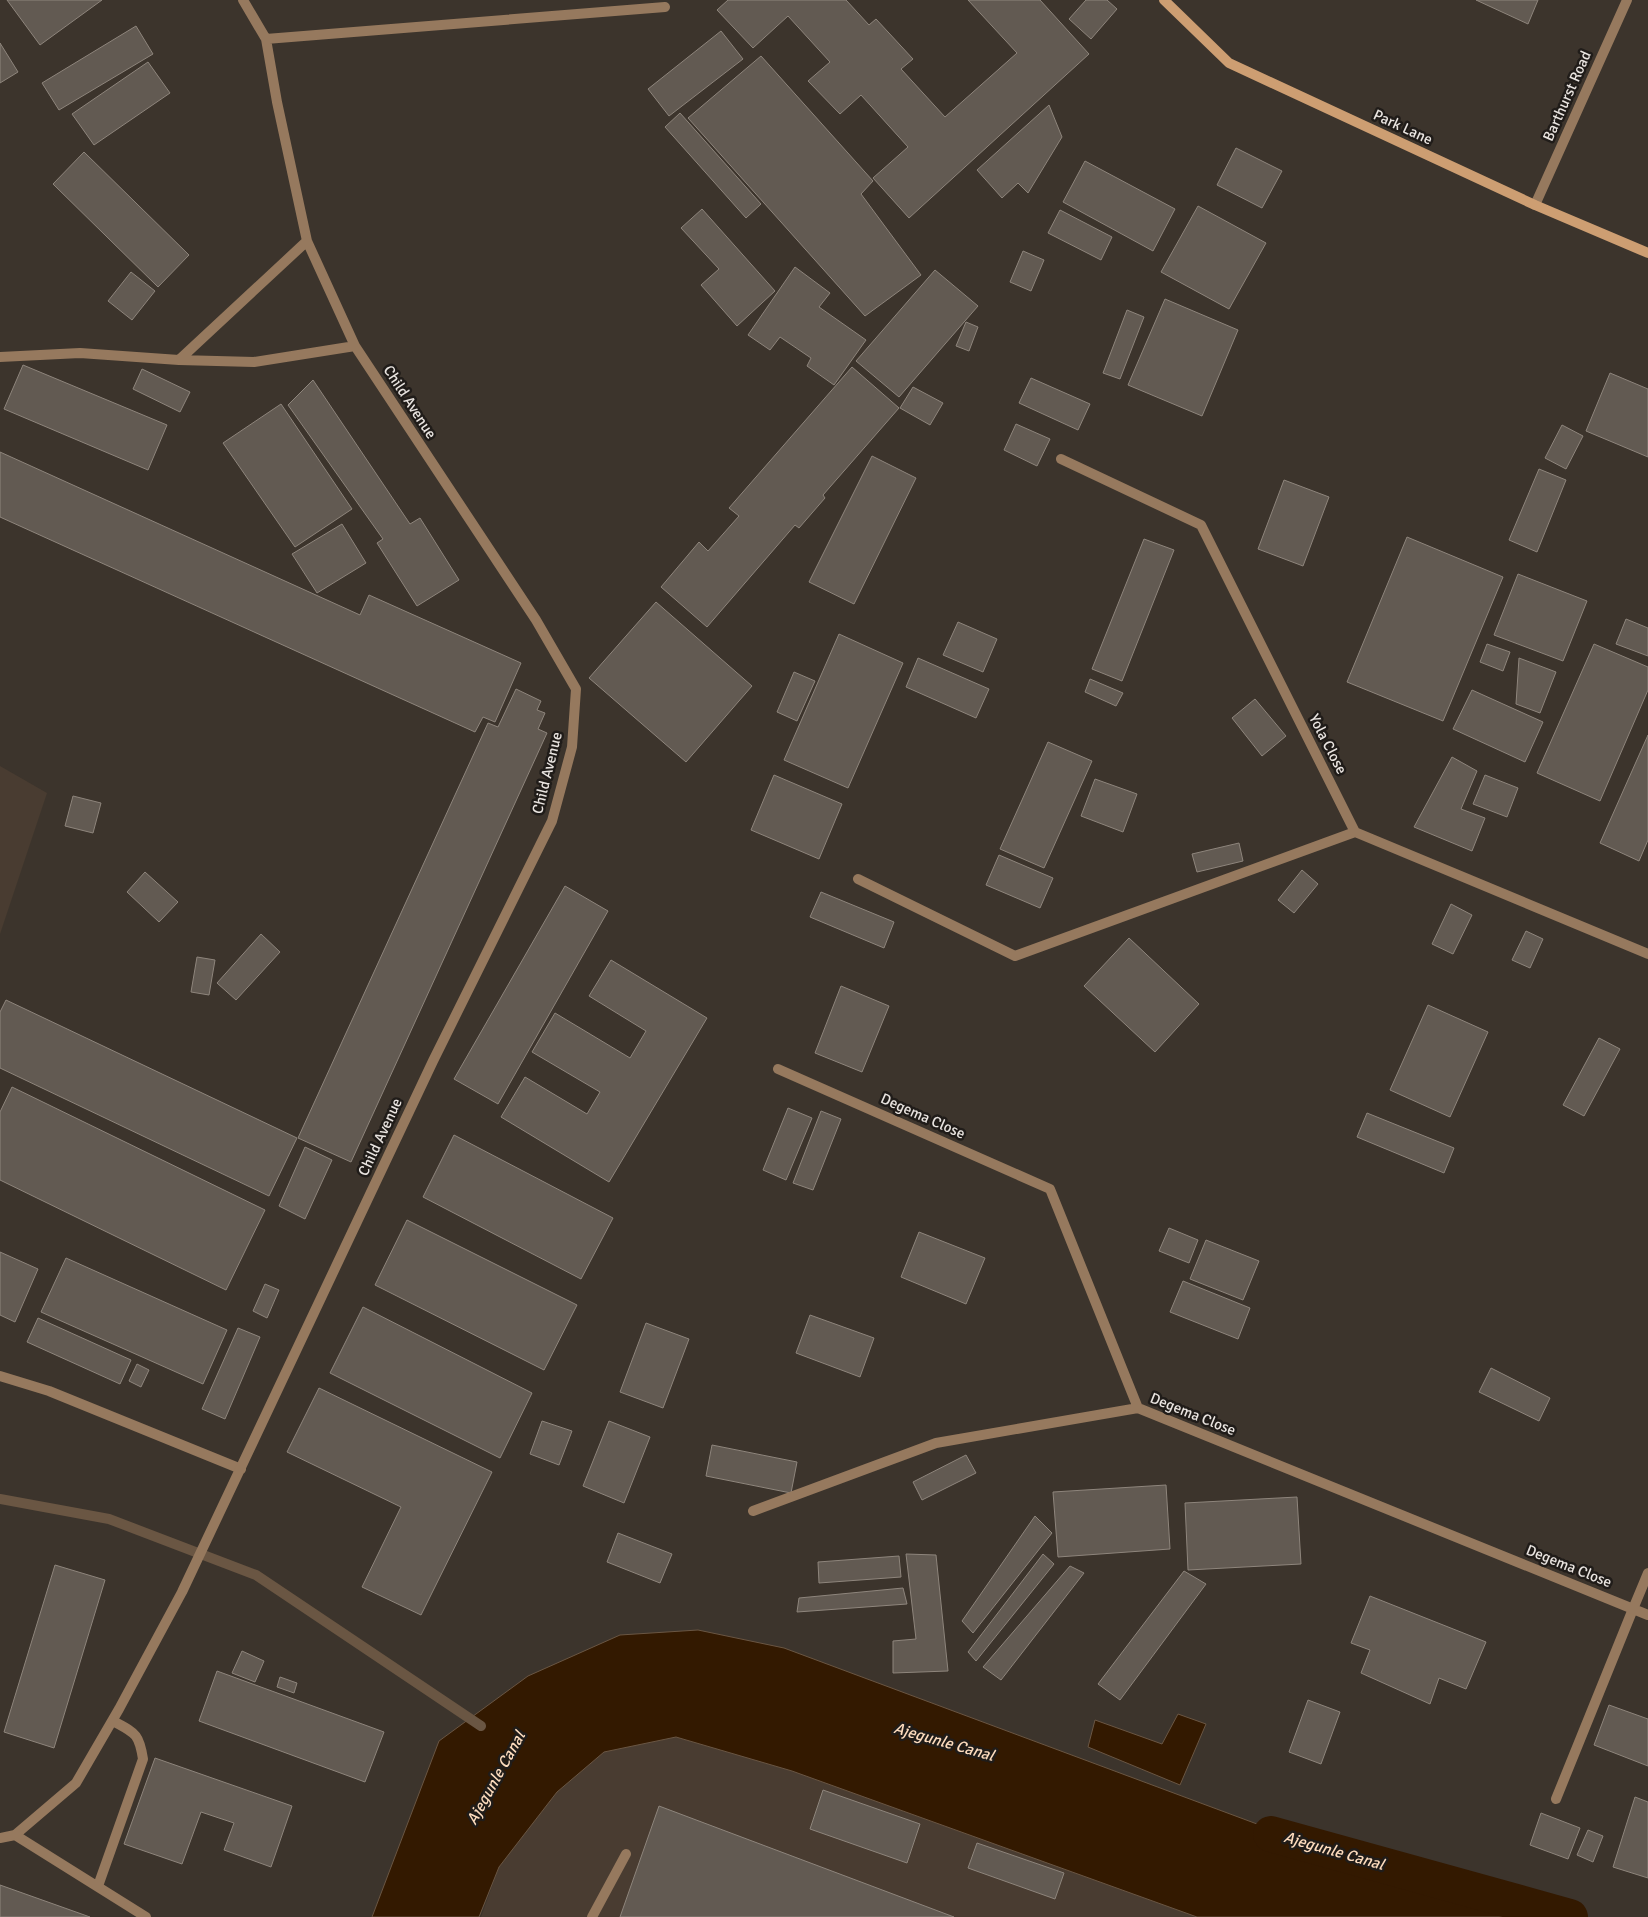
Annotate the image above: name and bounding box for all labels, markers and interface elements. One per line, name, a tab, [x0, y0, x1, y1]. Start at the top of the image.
street label: Barthurst Road	[1539, 48, 1595, 144]
street label: Park Lane	[1371, 106, 1435, 148]
street label: Child Avenue	[380, 362, 440, 442]
street label: Yola Close	[1305, 711, 1351, 777]
street label: Child Avenue	[528, 730, 566, 816]
street label: Degema Close	[878, 1089, 968, 1143]
street label: Child Avenue	[354, 1095, 406, 1179]
street label: Degema Close	[1148, 1389, 1238, 1439]
street label: Degema Close	[1524, 1541, 1614, 1591]
water label: Ajegunle Canal	[892, 1718, 998, 1766]
water label: Ajegunle Canal	[462, 1727, 530, 1828]
water label: Ajegunle Canal	[1282, 1827, 1388, 1875]

